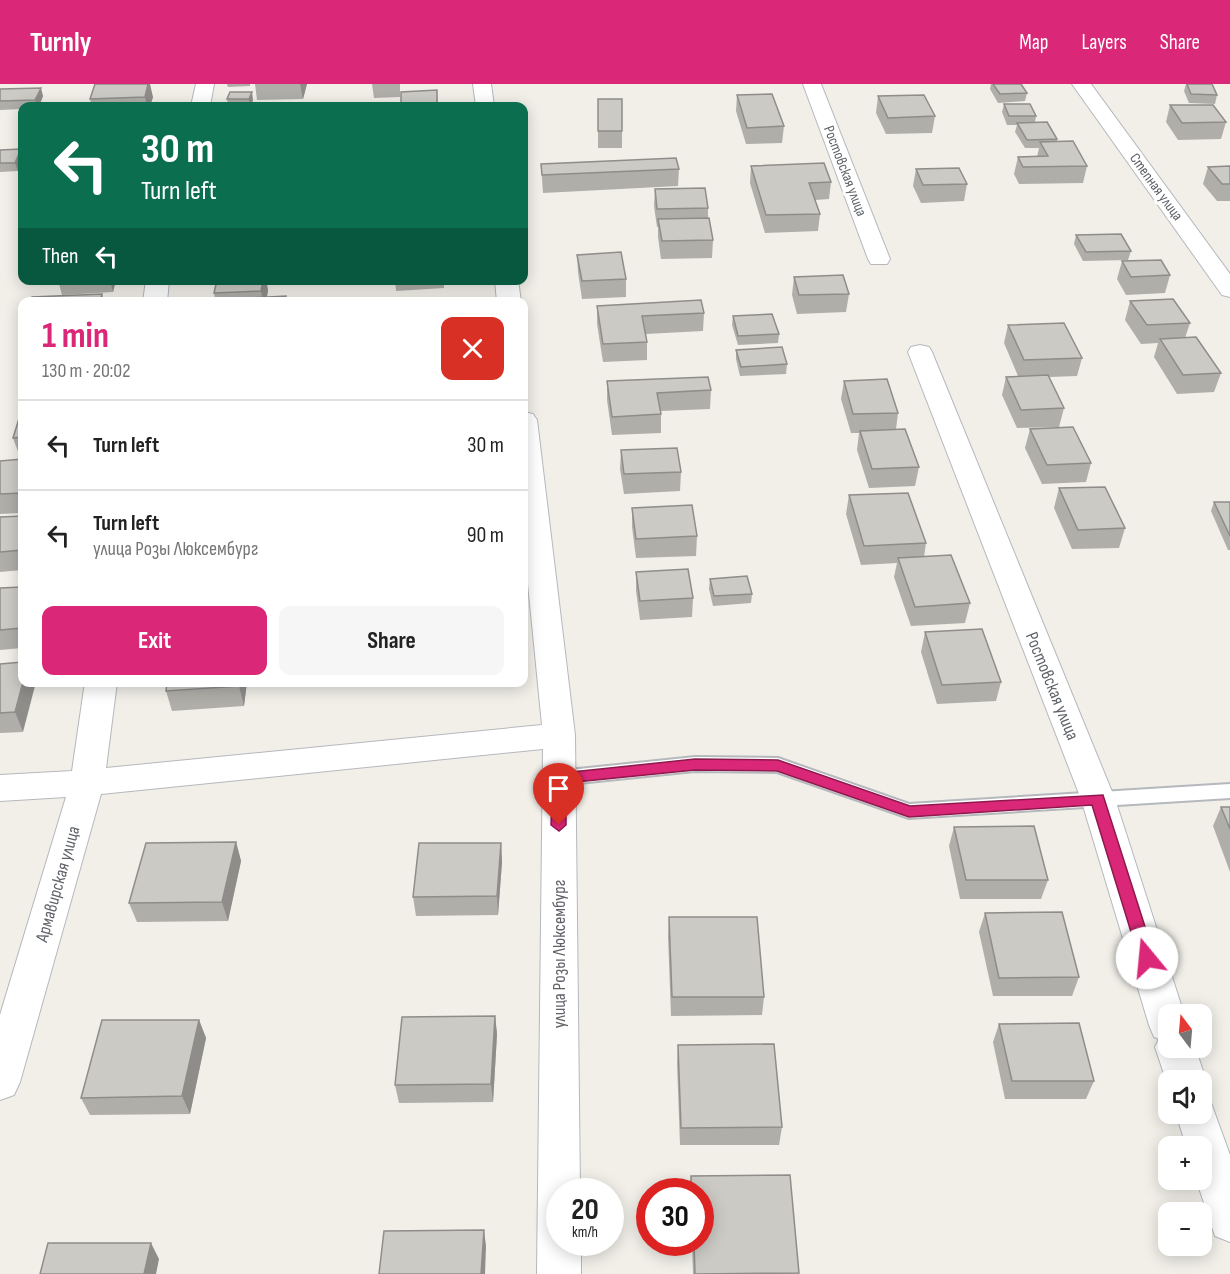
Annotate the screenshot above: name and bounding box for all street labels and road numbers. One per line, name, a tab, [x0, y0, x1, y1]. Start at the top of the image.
street label: Ростовская улица	[819, 123, 871, 219]
street label: Степная улица	[1125, 150, 1187, 225]
street label: Ростовская улица	[1021, 629, 1083, 743]
street label: Армавирская улица	[31, 824, 85, 945]
street label: улица Розы Люксембург	[549, 880, 570, 1028]

